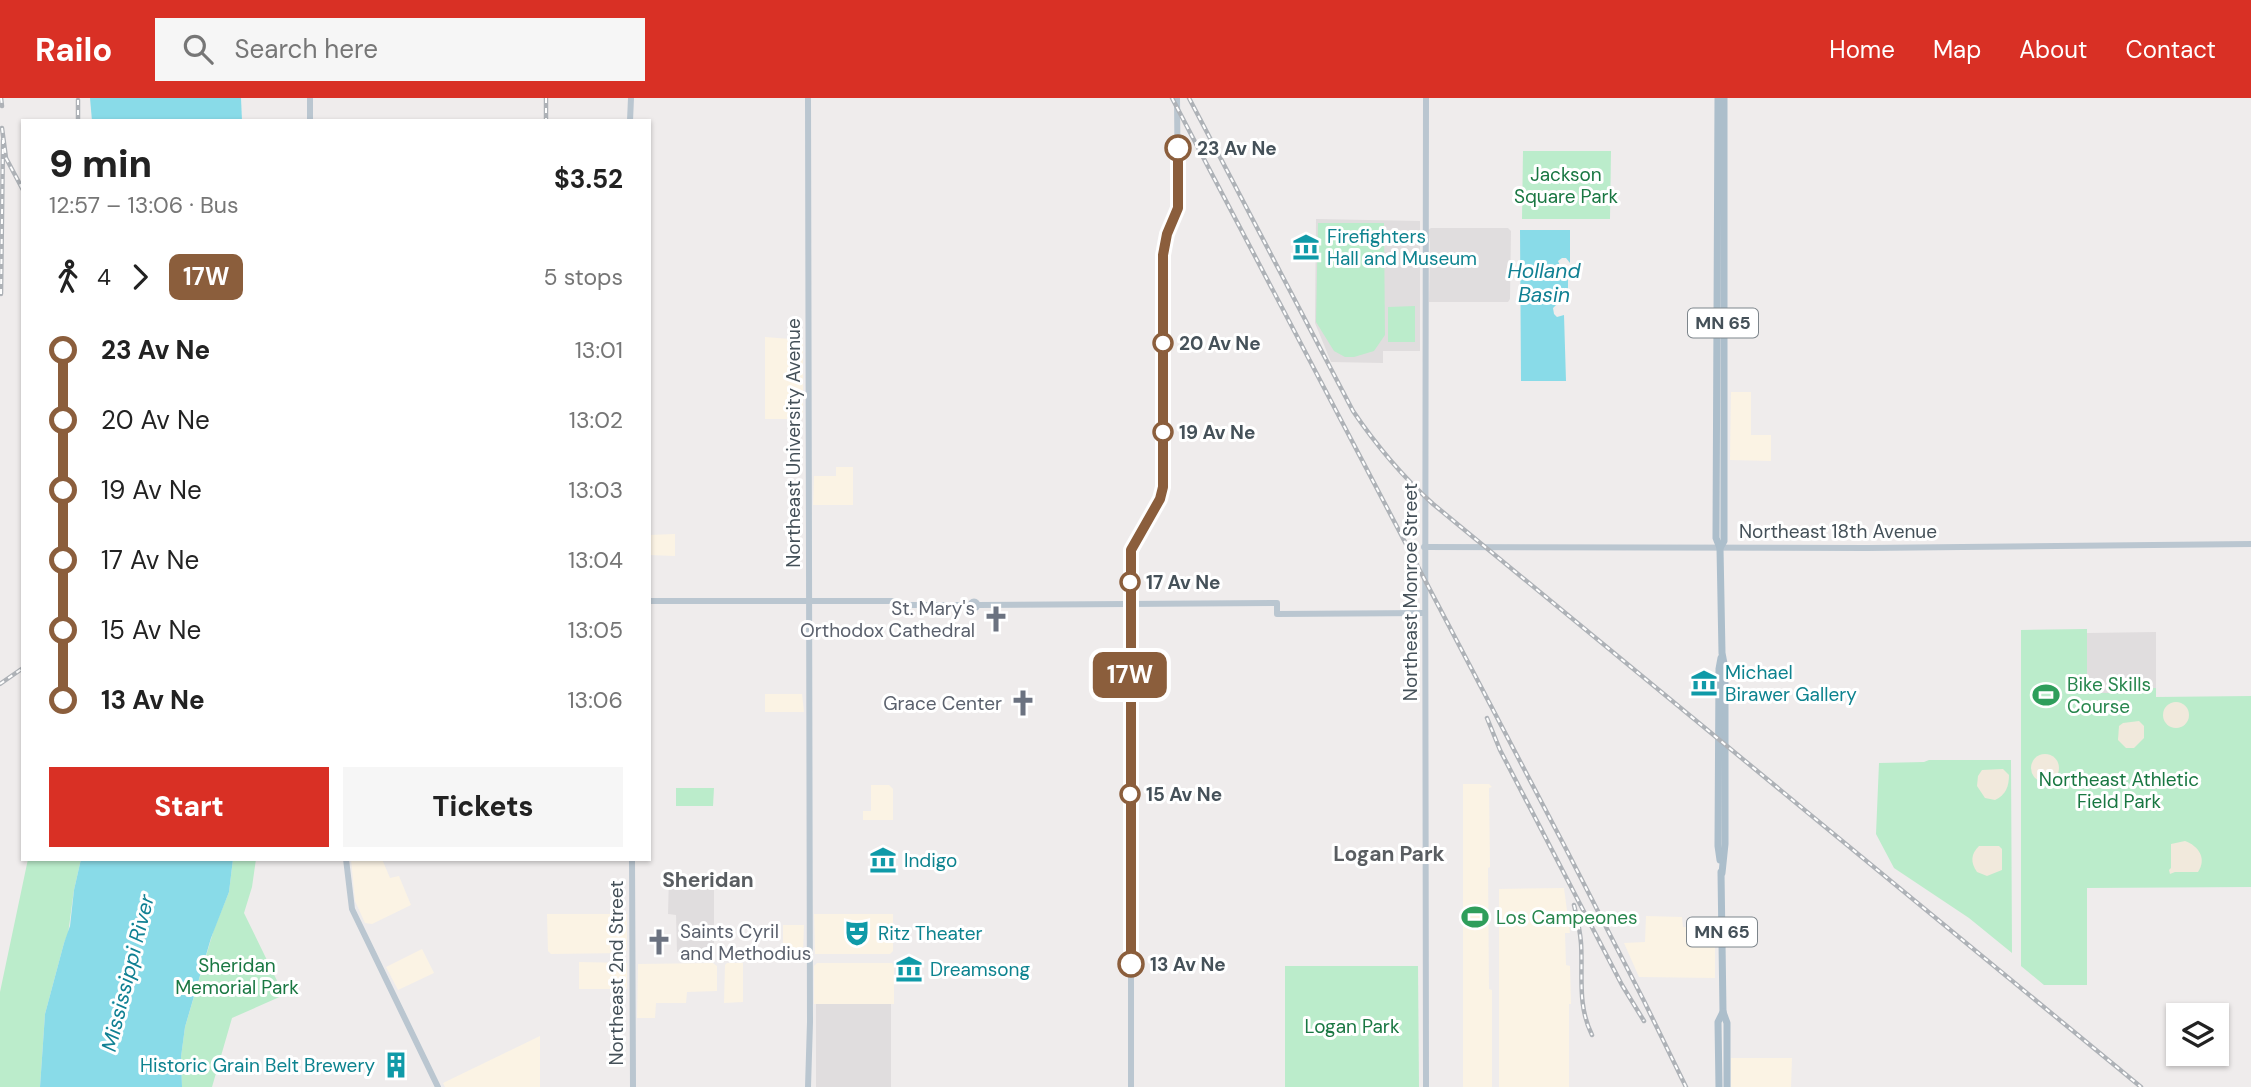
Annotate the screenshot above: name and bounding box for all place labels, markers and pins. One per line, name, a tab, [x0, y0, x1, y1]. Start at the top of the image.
marker: 23 Av Ne	[1165, 135, 1191, 161]
place label: 23 Av Ne	[1197, 136, 1277, 161]
place label: Firefighters Hall and Museum	[1327, 224, 1477, 271]
museum icon: Firefighters Hall and Museum	[1291, 232, 1321, 262]
place label: 20 Av Ne	[1179, 331, 1261, 356]
marker: 20 Av Ne	[1153, 333, 1173, 353]
place label: 19 Av Ne	[1179, 420, 1255, 445]
marker: 19 Av Ne	[1153, 422, 1173, 442]
place label: 17 Av Ne	[1146, 570, 1220, 595]
marker: 17 Av Ne	[1120, 572, 1140, 592]
place label: St. Mary's Orthodox Cathedral	[800, 596, 975, 643]
church icon: St. Mary's Orthodox Cathedral	[981, 604, 1011, 634]
place label: Michael Birawer Gallery	[1725, 660, 1857, 707]
museum icon: Michael Birawer Gallery	[1689, 668, 1719, 698]
place label: Bike Skills Course	[2067, 672, 2151, 719]
sports icon: Bike Skills Course	[2031, 680, 2061, 710]
church icon: Grace Center	[1008, 688, 1038, 718]
place label: Grace Center	[883, 691, 1002, 716]
place label: 15 Av Ne	[1146, 782, 1222, 807]
marker: 15 Av Ne	[1120, 784, 1140, 804]
museum icon: Indigo	[868, 845, 898, 875]
place label: Indigo	[904, 848, 957, 873]
sports icon: Los Campeones	[1460, 902, 1490, 932]
place label: Los Campeones	[1496, 905, 1638, 930]
theatre icon: Ritz Theater	[842, 918, 872, 948]
place label: Saints Cyril and Methodius	[680, 919, 811, 966]
place label: Ritz Theater	[878, 921, 983, 946]
church icon: Saints Cyril and Methodius	[644, 927, 674, 957]
marker: 13 Av Ne	[1118, 951, 1144, 977]
place label: 13 Av Ne	[1150, 952, 1226, 977]
museum icon: Dreamsong	[894, 954, 924, 984]
place label: Dreamsong	[930, 957, 1031, 982]
building icon: Historic Grain Belt Brewery	[381, 1050, 411, 1080]
place label: Historic Grain Belt Brewery	[140, 1053, 375, 1078]

